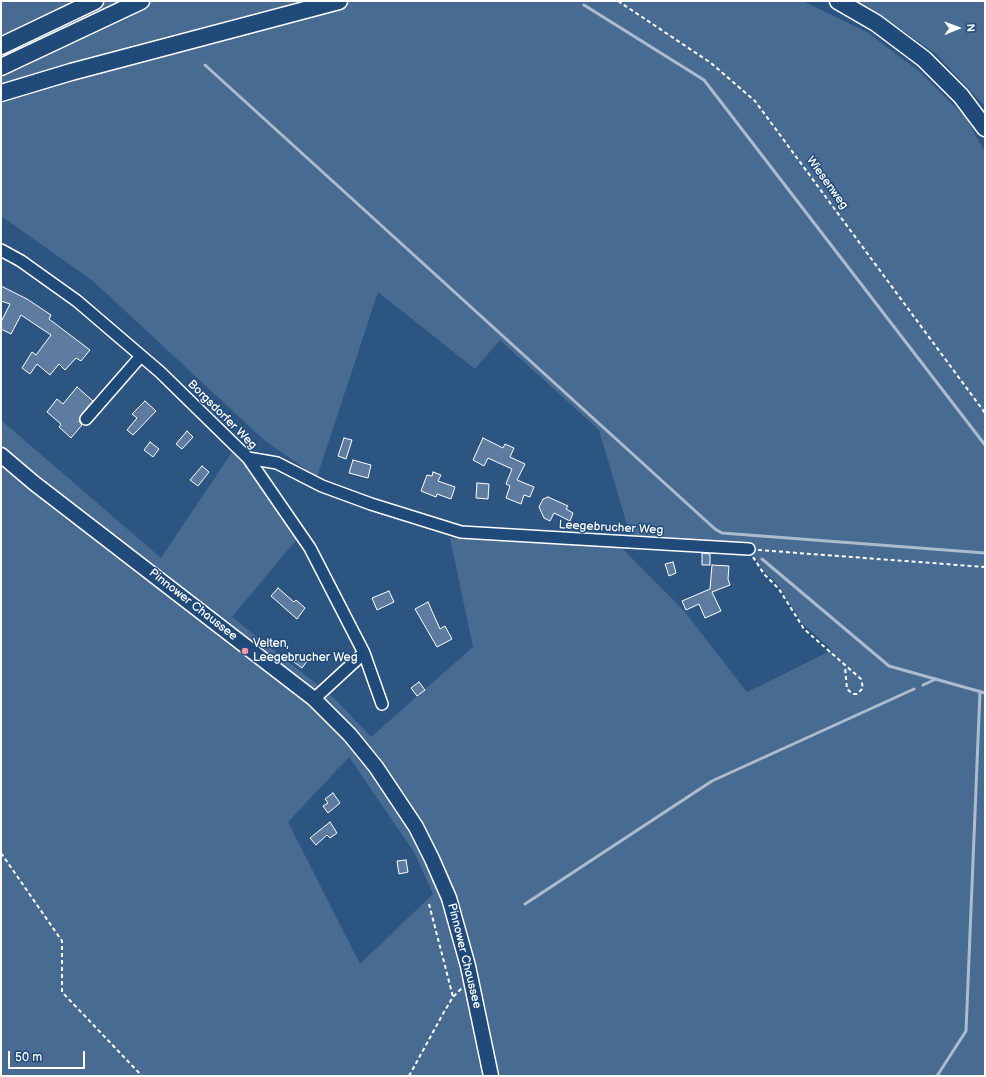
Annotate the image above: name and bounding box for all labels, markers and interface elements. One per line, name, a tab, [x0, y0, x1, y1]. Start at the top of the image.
north arrow	[938, 8, 978, 48]
text: N	[964, 24, 977, 32]
street label: Wiesenweg	[803, 154, 851, 212]
street label: Borgsdorfer Weg	[184, 377, 260, 453]
street label: Leegebrucher Weg	[558, 518, 664, 538]
street label: Pinnower Chaussee	[146, 566, 240, 644]
place label: Velten, Leegebrucher Weg	[253, 637, 358, 665]
marker: Velten, Leegebrucher Weg	[240, 646, 250, 656]
street label: Pinnower Chaussee	[444, 902, 484, 1010]
scale bar	[10, 1043, 87, 1069]
text: 50 m	[15, 1050, 42, 1065]

